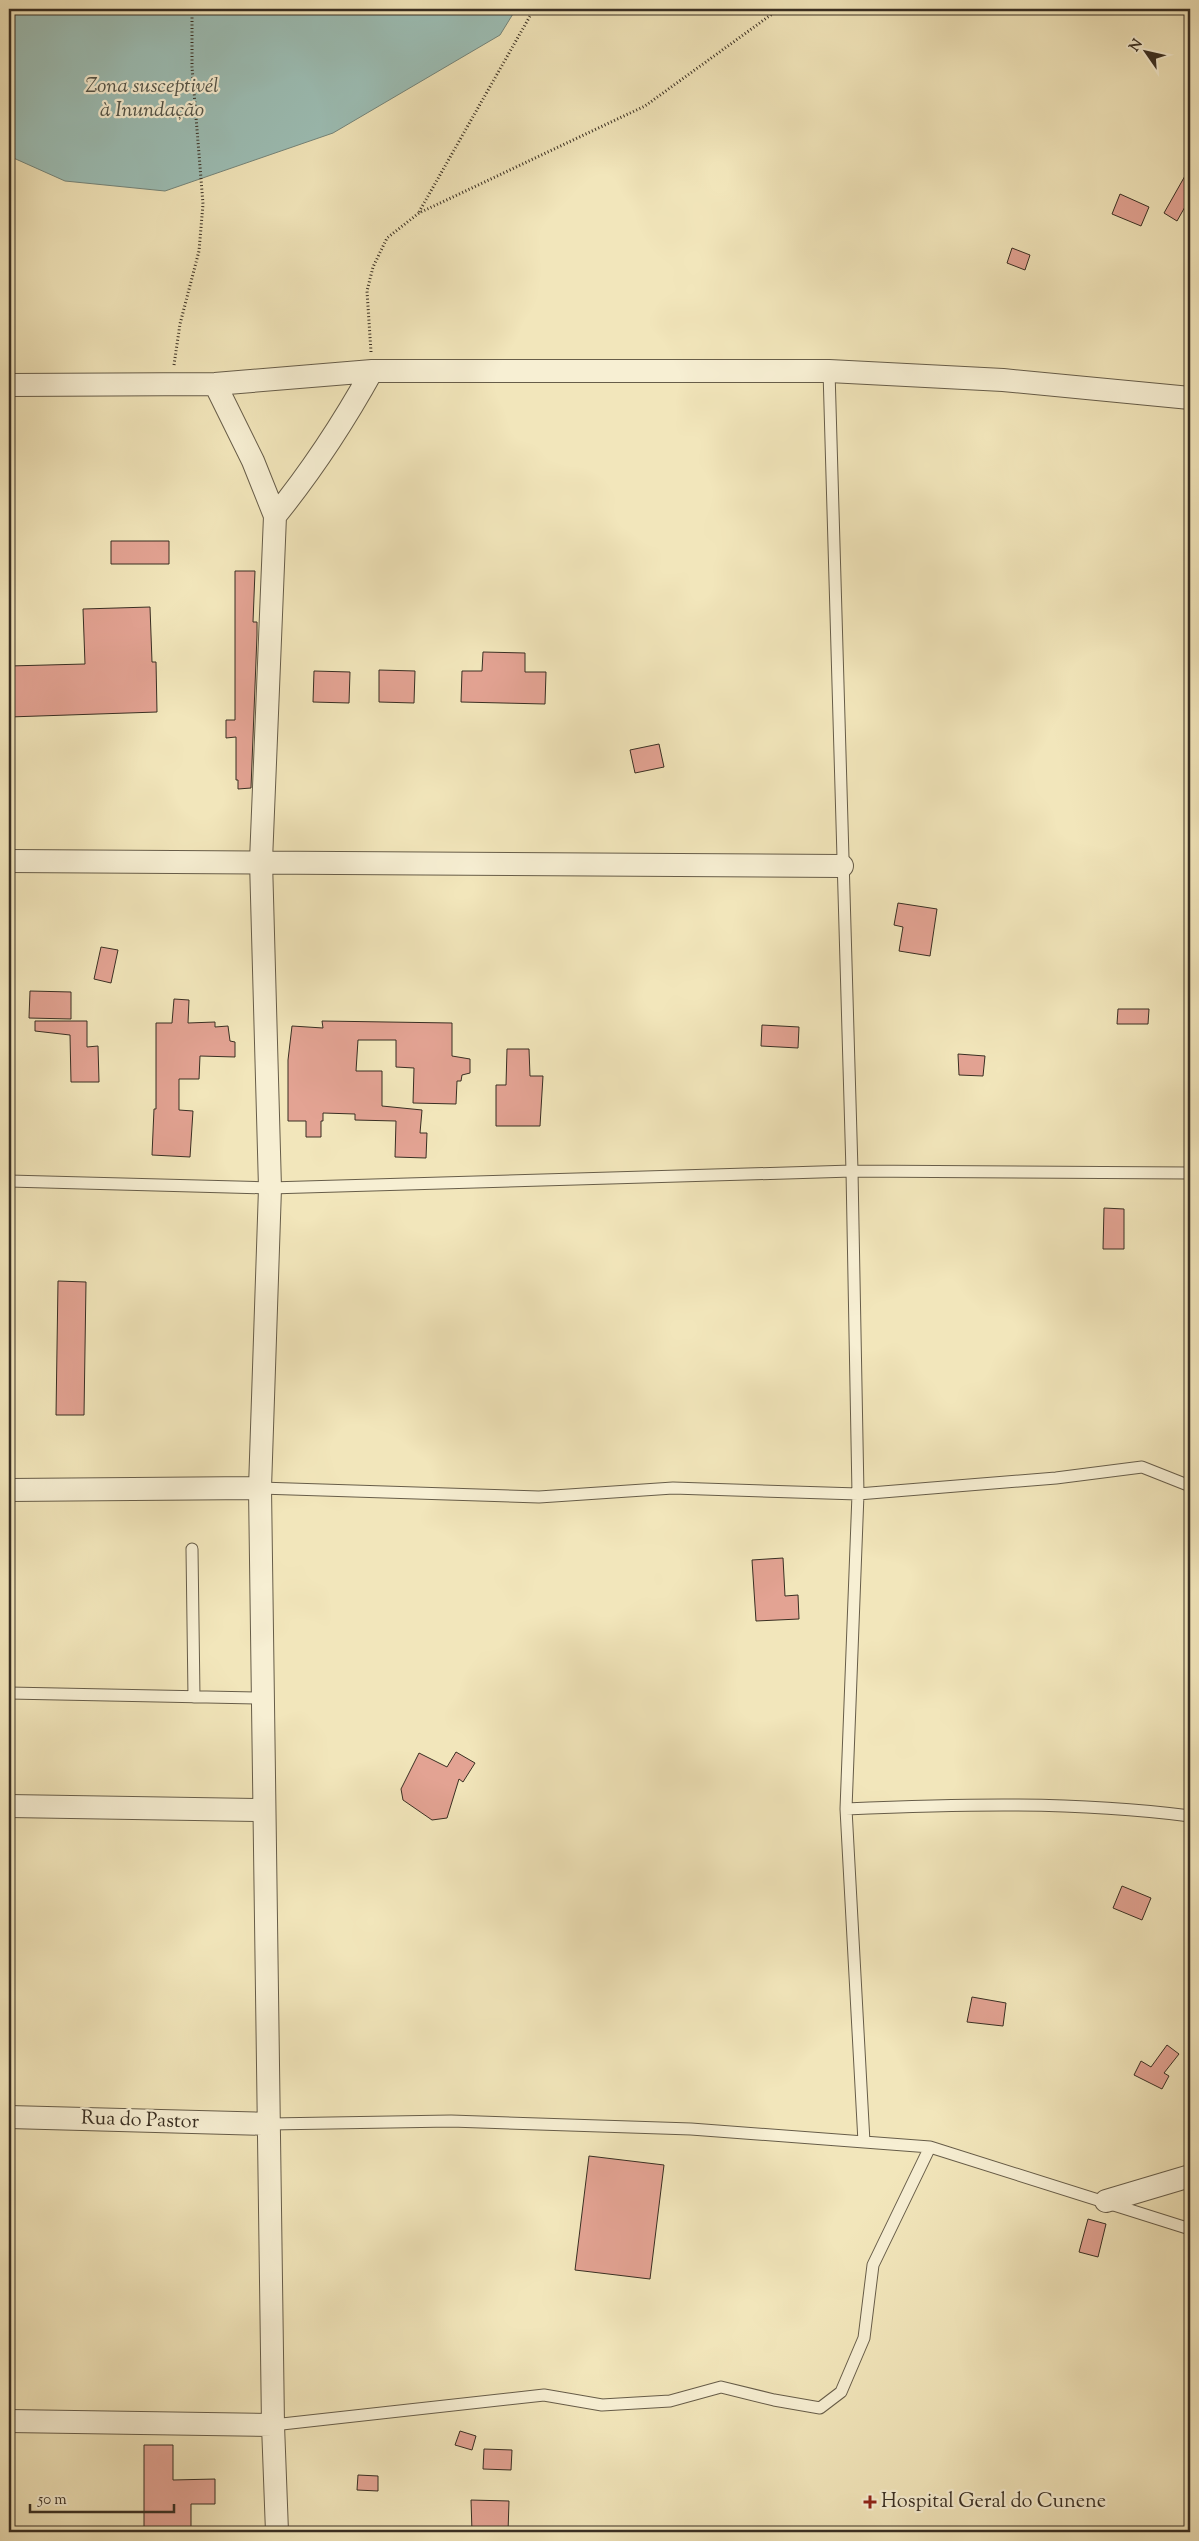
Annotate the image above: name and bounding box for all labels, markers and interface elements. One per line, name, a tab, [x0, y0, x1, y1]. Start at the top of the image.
north arrow	[1122, 28, 1172, 78]
text: N	[1125, 36, 1148, 56]
water label: Zona susceptivél à Inundação	[85, 72, 219, 126]
street label: Rua do Pastor	[80, 2104, 200, 2138]
scale bar	[30, 2481, 174, 2513]
place label: Hospital Geral do Cunene	[881, 2488, 1106, 2517]
text: 50 m	[37, 2490, 67, 2511]
marker: Hospital Geral do Cunene	[863, 2495, 877, 2509]

